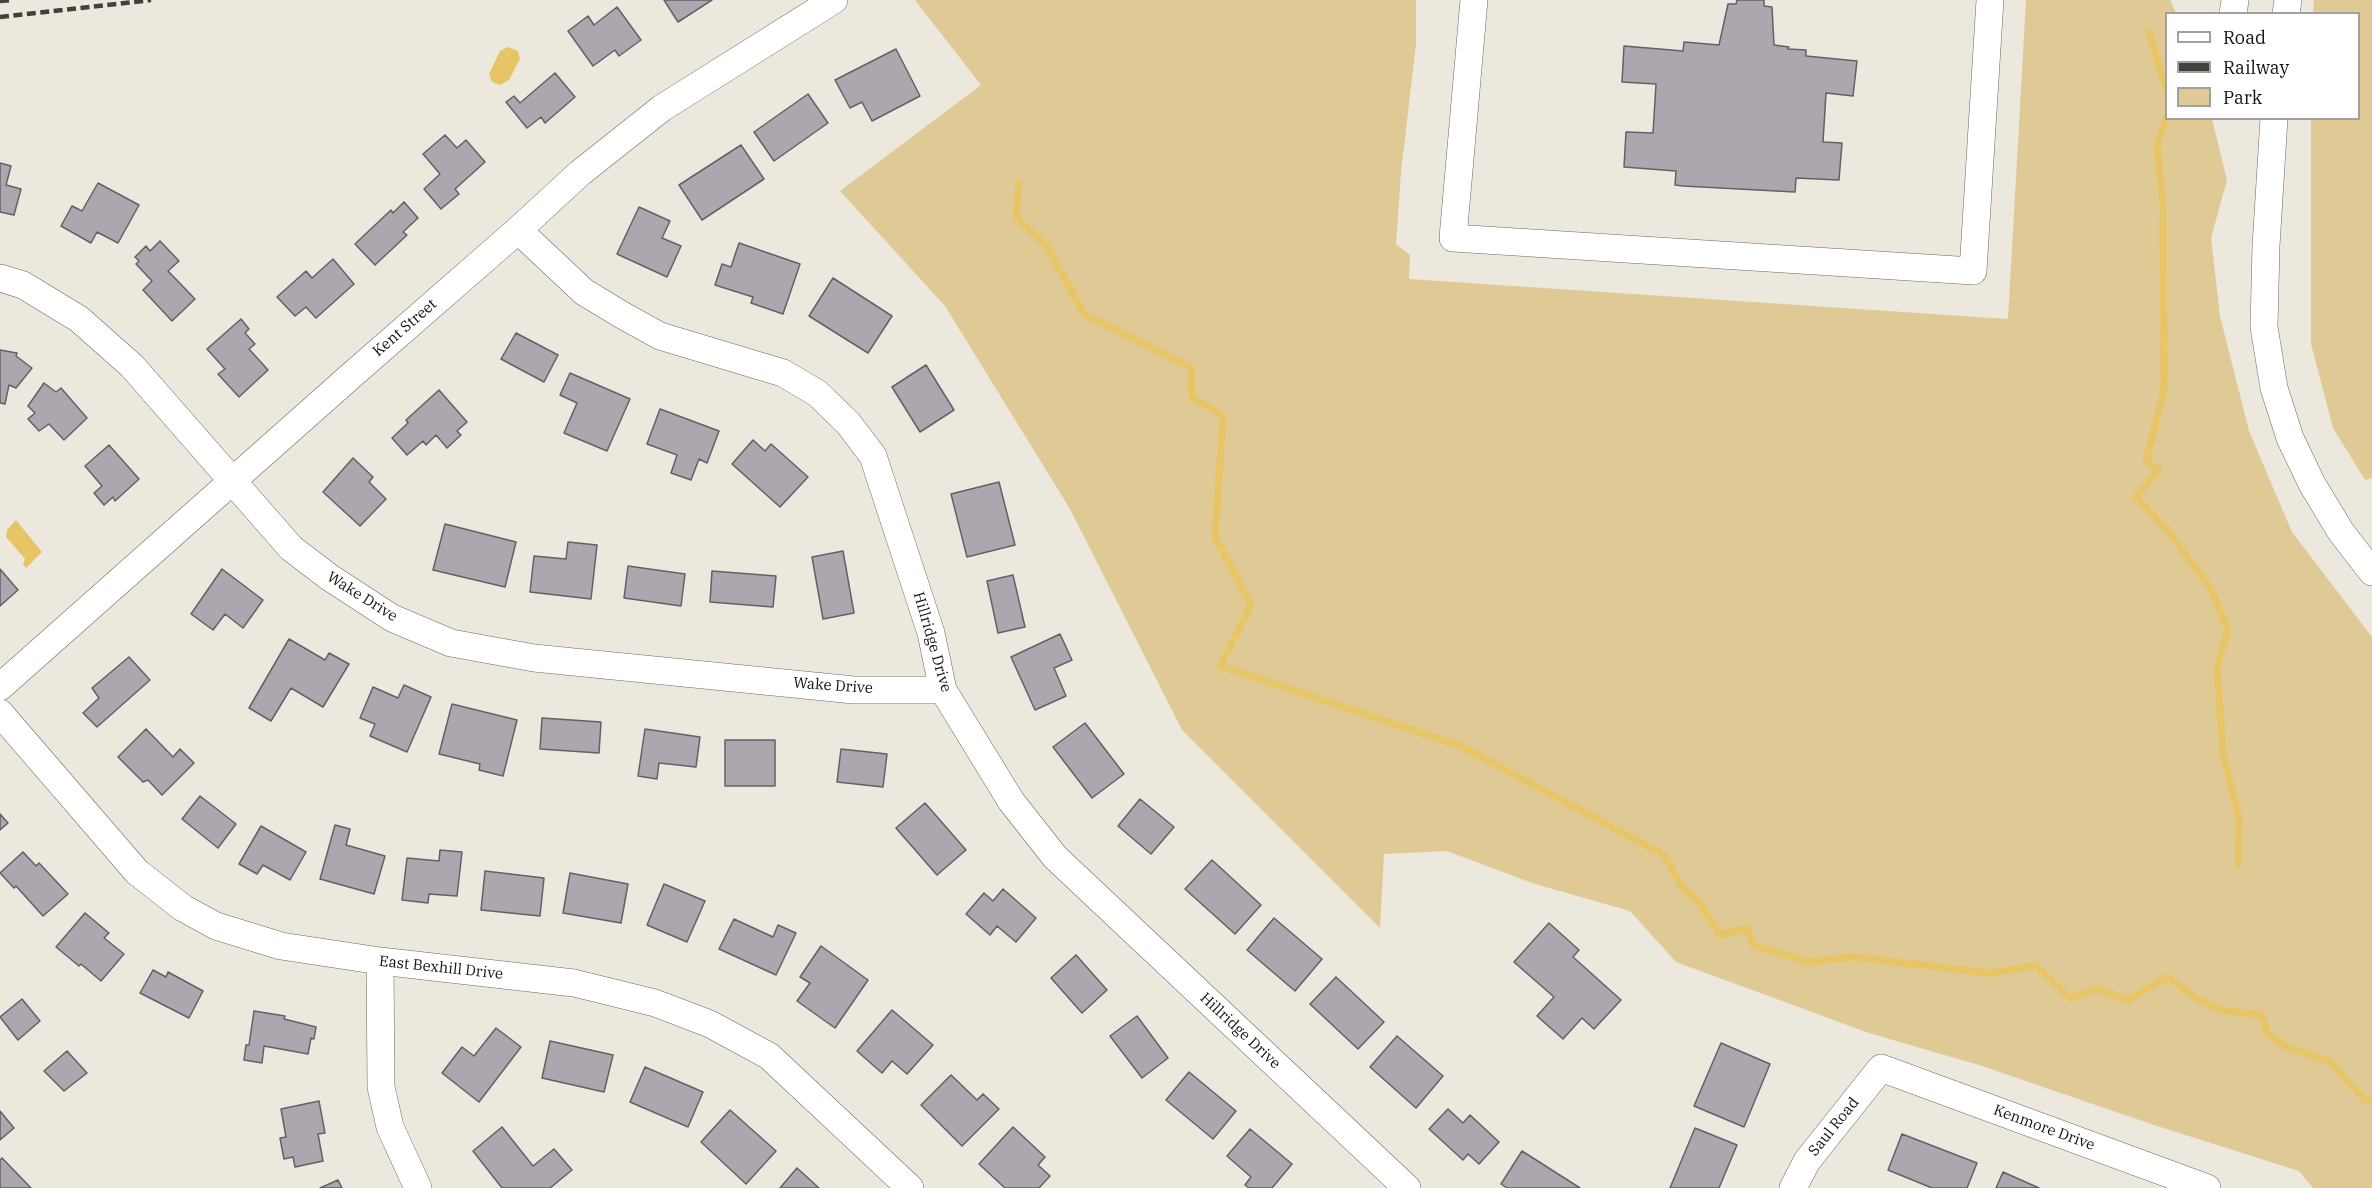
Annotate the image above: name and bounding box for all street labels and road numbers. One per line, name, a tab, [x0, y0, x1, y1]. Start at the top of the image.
street label: Kent Street	[369, 295, 441, 361]
street label: Wake Drive	[323, 568, 401, 626]
street label: Hillridge Drive	[909, 590, 955, 694]
street label: Wake Drive	[793, 674, 873, 698]
street label: East Bexhill Drive	[378, 953, 504, 983]
street label: Hillridge Drive	[1196, 989, 1284, 1073]
street label: Saul Road	[1805, 1094, 1863, 1160]
street label: Kenmore Drive	[1991, 1101, 2097, 1155]

